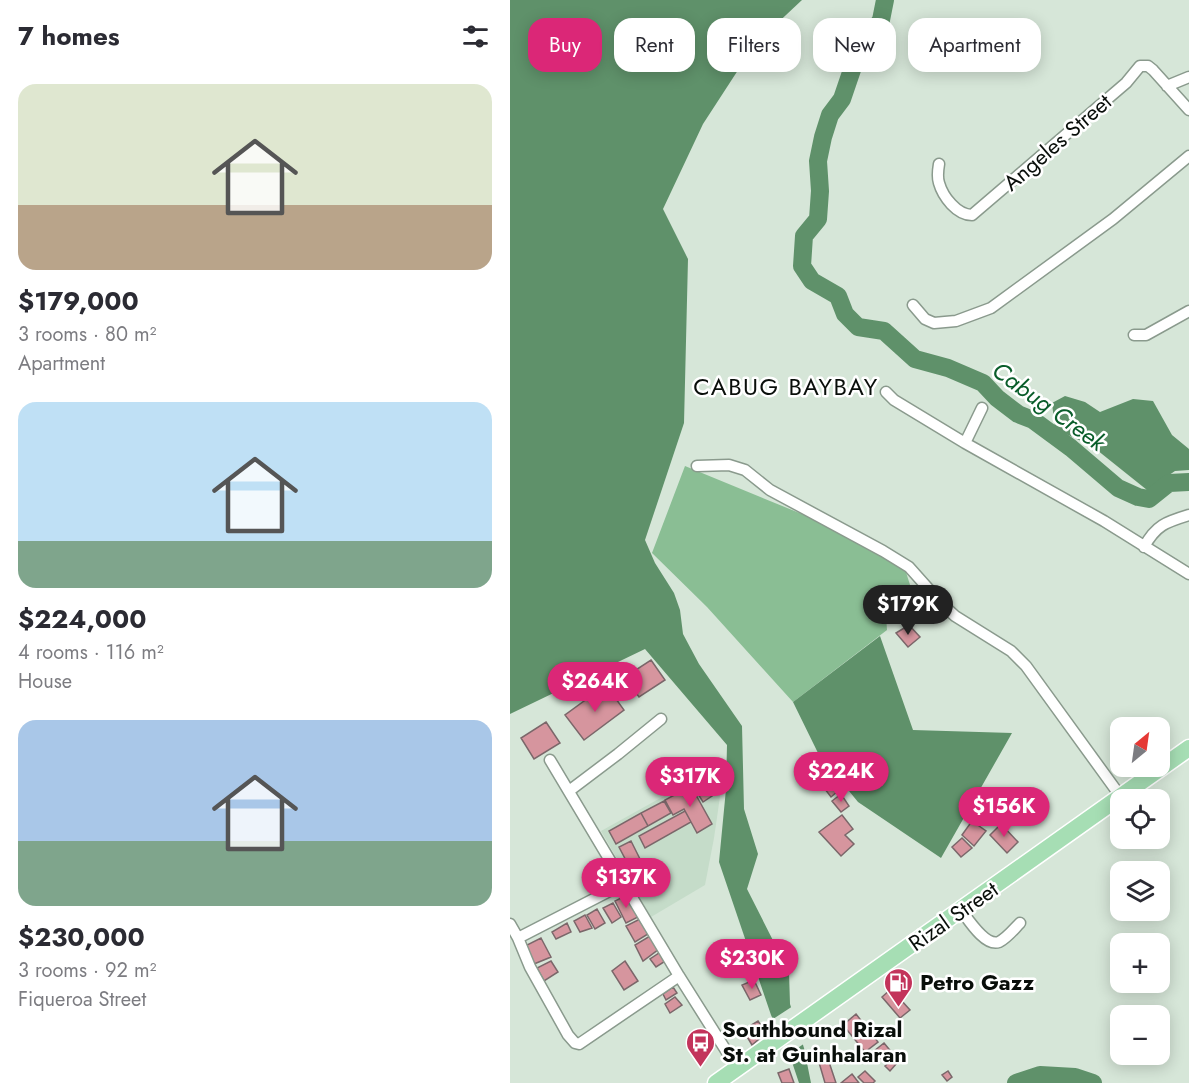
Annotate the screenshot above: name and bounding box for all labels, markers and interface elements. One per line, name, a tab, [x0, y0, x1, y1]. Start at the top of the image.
text: 7 homes	[18, 17, 120, 55]
chip: Buy	[528, 18, 602, 72]
chip: Rent	[614, 18, 695, 72]
chip: Filters	[707, 18, 801, 72]
chip: New	[813, 18, 896, 72]
chip: Apartment	[908, 18, 1041, 72]
icon: filters	[459, 20, 492, 53]
street label: Angeles Street	[996, 85, 1119, 198]
icon: home	[201, 123, 309, 231]
text: $179,000	[18, 282, 139, 320]
text: 3 rooms · 80 m²	[18, 320, 156, 349]
text: Apartment	[18, 349, 105, 378]
water label: Cabug Creek	[985, 353, 1115, 460]
district label: CABUG BAYBAY	[693, 369, 879, 404]
icon: home	[201, 441, 309, 549]
pin: $179K	[866, 585, 950, 636]
text: $179K	[877, 590, 939, 619]
text: $224,000	[18, 600, 147, 638]
text: 4 rooms · 116 m²	[18, 638, 164, 667]
pin: $264K	[553, 662, 637, 713]
text: House	[18, 667, 72, 696]
text: $264K	[562, 667, 628, 696]
north arrow	[1110, 717, 1170, 777]
map controls	[1110, 717, 1170, 1065]
pin: $224K	[799, 752, 883, 803]
pin: $317K	[648, 757, 732, 808]
text: $224K	[808, 757, 874, 786]
icon: home	[201, 759, 309, 867]
text: $317K	[659, 762, 721, 791]
pin: $156K	[962, 787, 1046, 838]
button: locate	[1110, 789, 1170, 849]
text: $156K	[973, 792, 1035, 821]
pin: $137K	[584, 858, 668, 909]
button: layers	[1110, 861, 1170, 921]
text: $137K	[596, 863, 656, 892]
street label: Rizal Street	[902, 873, 1005, 959]
text: $230,000	[18, 918, 145, 956]
button: +	[1110, 933, 1170, 993]
pin: $230K	[710, 939, 794, 990]
text: $230K	[719, 944, 785, 973]
text: 3 rooms · 92 m²	[18, 956, 156, 985]
fuel station icon: Petro Gazz	[883, 966, 915, 1008]
place label: Petro Gazz	[920, 966, 1035, 998]
text: Fiqueroa Street	[18, 985, 146, 1014]
button: −	[1110, 1005, 1170, 1065]
place label: Southbound Rizal St. at Guinhalaran	[722, 1013, 907, 1070]
bus stop icon: Southbound Rizal St. at Guinhalaran	[685, 1026, 717, 1068]

